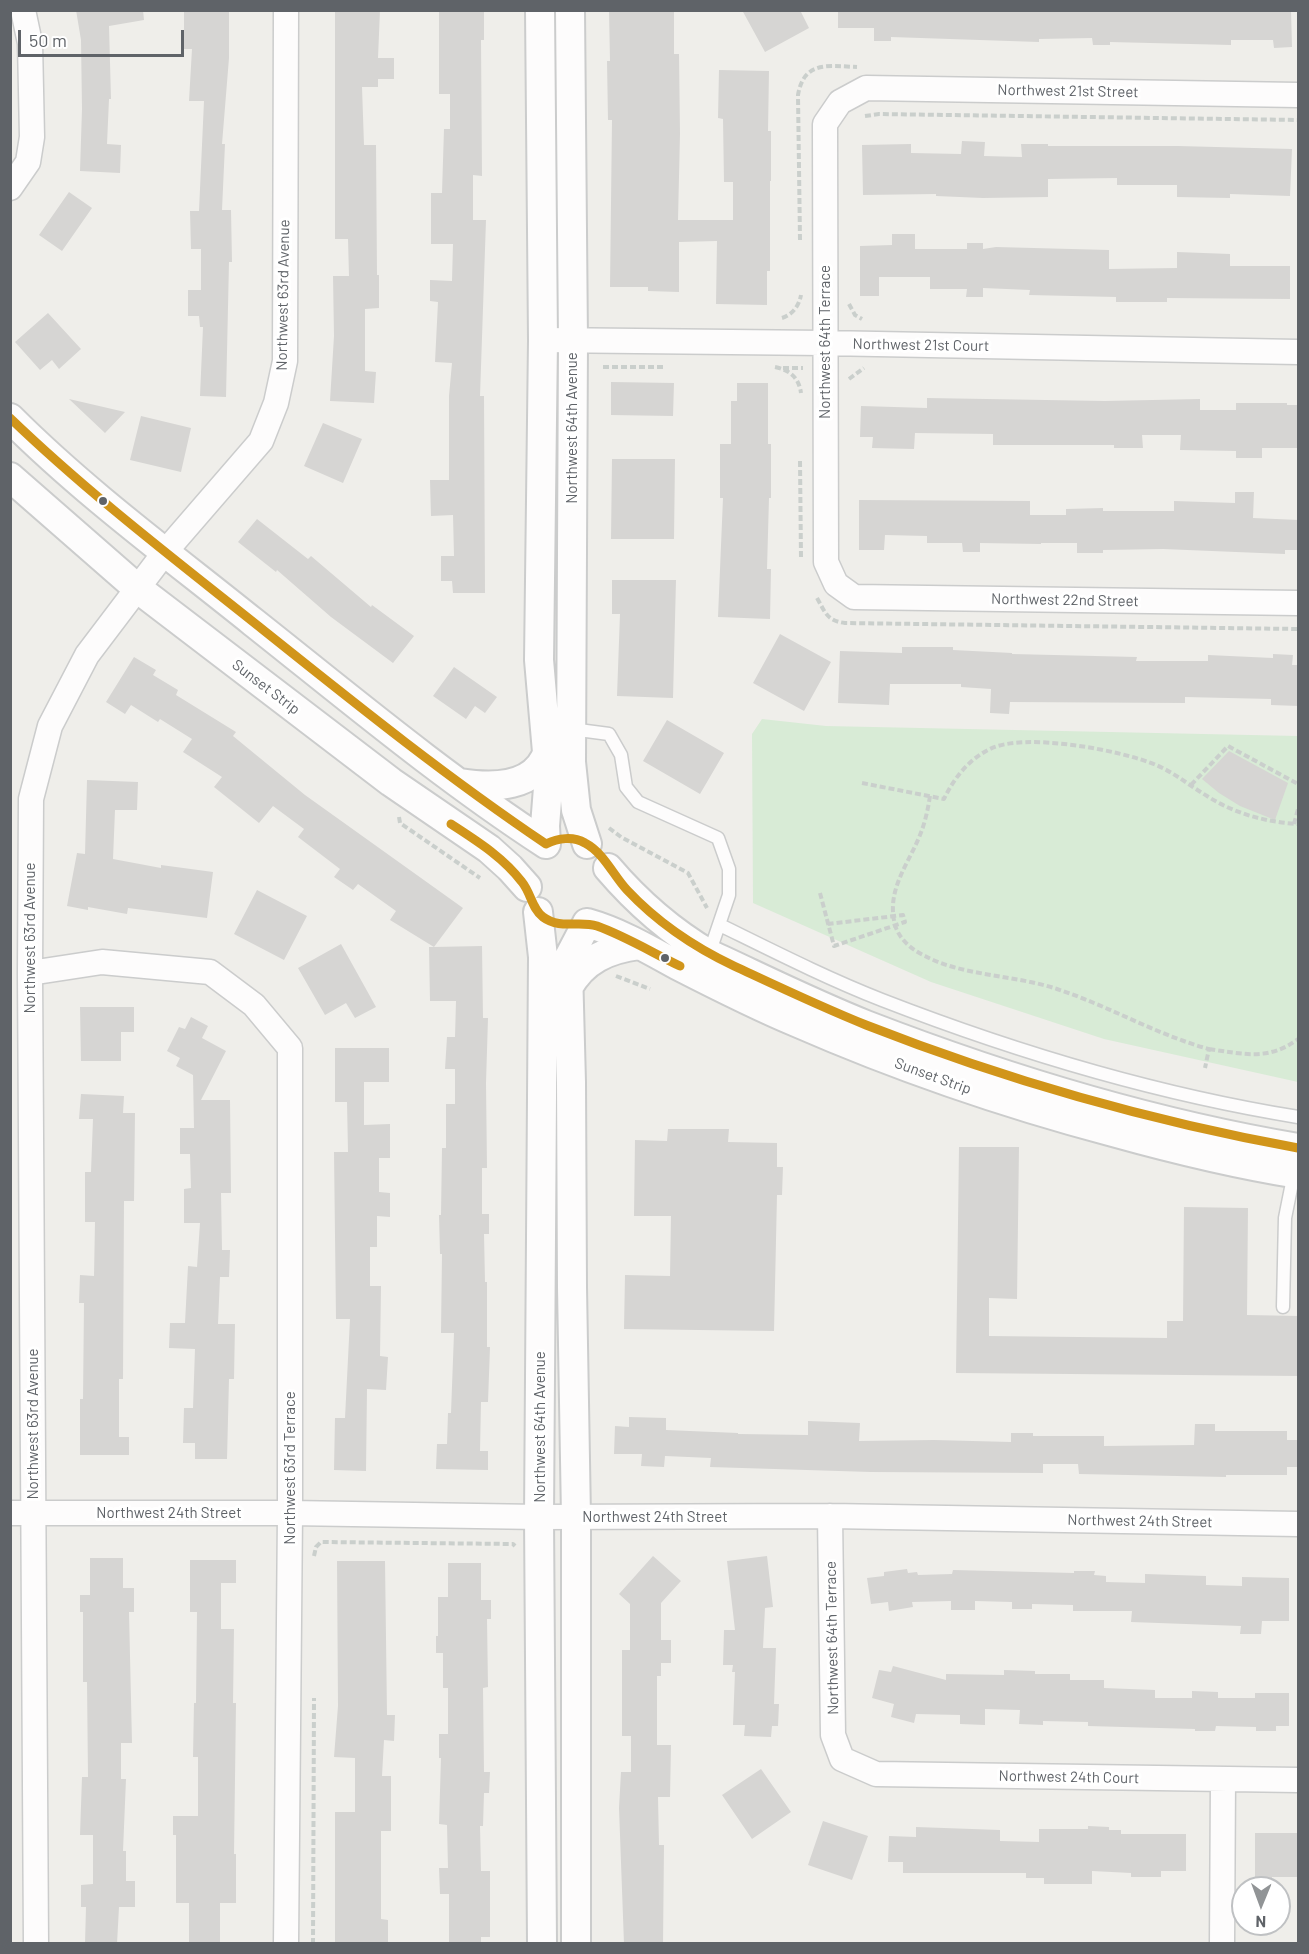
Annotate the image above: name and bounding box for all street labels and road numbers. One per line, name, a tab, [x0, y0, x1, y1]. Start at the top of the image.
street label: Northwest 21st Street	[997, 81, 1139, 101]
street label: Northwest 63rd Avenue	[273, 219, 293, 371]
street label: Northwest 64th Terrace	[816, 265, 834, 419]
street label: Northwest 21st Court	[853, 335, 989, 355]
street label: Northwest 64th Avenue	[563, 352, 581, 504]
street label: Northwest 22nd Street	[991, 590, 1139, 610]
street label: Sunset Strip	[229, 656, 303, 718]
street label: Northwest 63rd Avenue	[21, 862, 39, 1014]
street label: Sunset Strip	[892, 1054, 974, 1098]
street label: Northwest 63rd Avenue	[24, 1348, 42, 1500]
street label: Northwest 64th Avenue	[531, 1351, 549, 1503]
street label: Northwest 63rd Terrace	[281, 1391, 299, 1545]
street label: Northwest 24th Street	[96, 1504, 242, 1522]
street label: Northwest 24th Street	[582, 1508, 728, 1526]
street label: Northwest 24th Street	[1067, 1511, 1213, 1531]
street label: Northwest 64th Terrace	[822, 1561, 842, 1715]
street label: Northwest 24th Court	[998, 1767, 1140, 1787]

